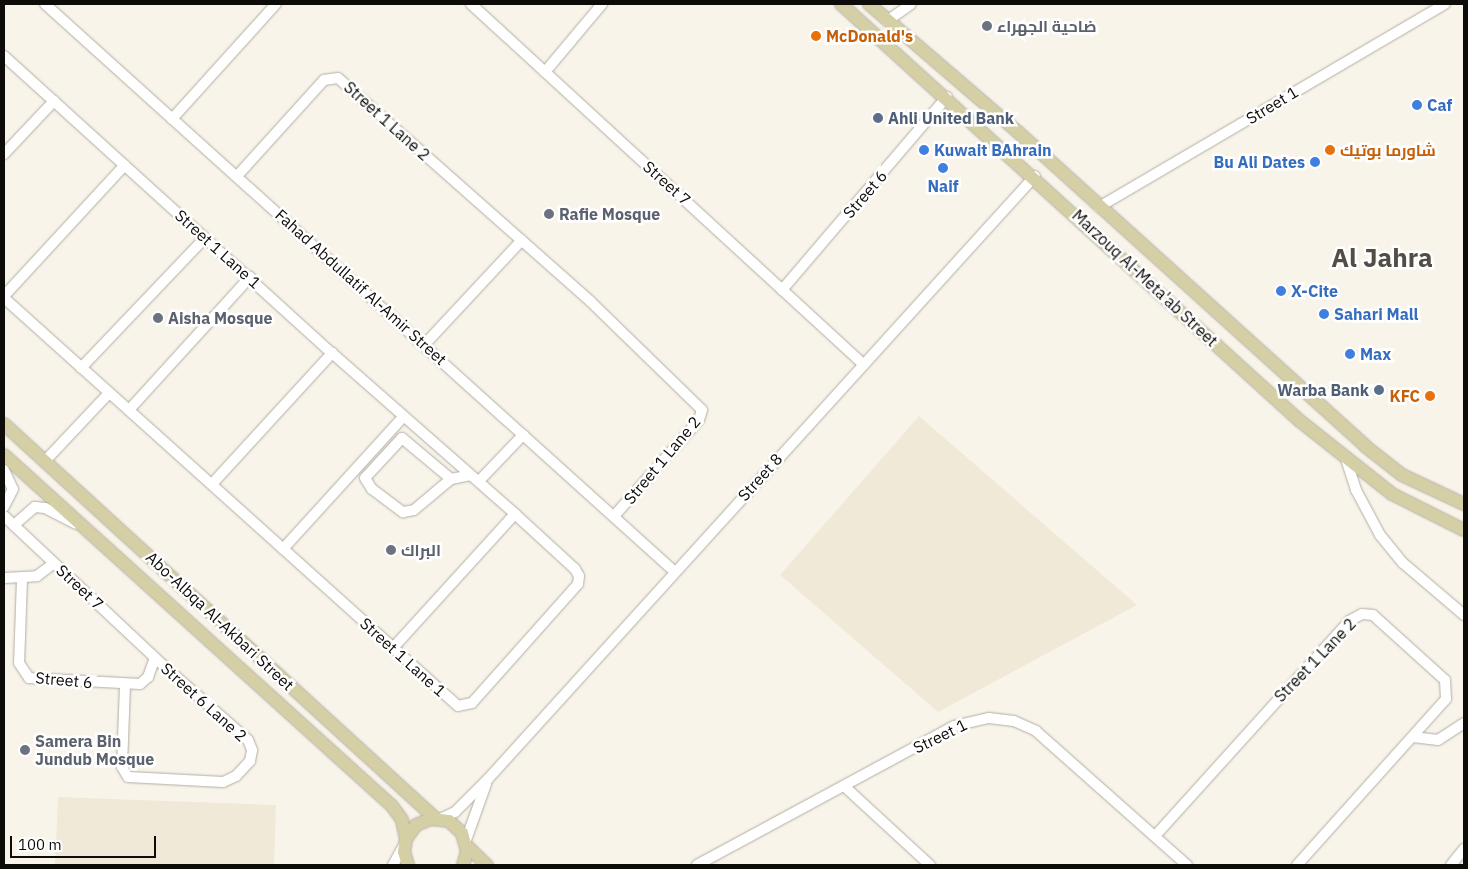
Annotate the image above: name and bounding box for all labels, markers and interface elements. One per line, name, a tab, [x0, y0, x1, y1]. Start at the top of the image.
place label: ضاحية الجهراء	[997, 16, 1097, 36]
marker: ضاحية الجهراء	[981, 20, 993, 32]
place label: McDonald's	[826, 26, 913, 46]
marker: McDonald's	[810, 30, 822, 42]
street label: Street 1 Lane 2	[340, 77, 434, 165]
street label: Street 1	[1243, 82, 1301, 128]
place label: Caf	[1427, 95, 1452, 115]
marker: Caf	[1411, 99, 1423, 111]
place label: Ahli United Bank	[888, 108, 1014, 128]
marker: Ahli United Bank	[872, 112, 884, 124]
place label: Kuwait BAhrain	[934, 140, 1052, 160]
place label: شاورما بوتيك	[1340, 140, 1436, 160]
marker: Kuwait BAhrain	[918, 144, 930, 156]
marker: شاورما بوتيك	[1324, 144, 1336, 156]
place label: Bu Ali Dates	[1214, 152, 1305, 172]
marker: Bu Ali Dates	[1309, 156, 1321, 168]
street label: Street 7	[639, 157, 695, 209]
marker: Naif	[937, 162, 949, 174]
street label: Street 6	[839, 166, 891, 222]
place label: Naif	[927, 176, 959, 196]
place label: Rafie Mosque	[559, 204, 660, 224]
street label: Street 1 Lane 1	[171, 205, 265, 293]
street label: Fahad Abdullatif Al-Amir Street	[272, 205, 450, 369]
street label: Marzouq Al-Meta'ab Street	[1068, 206, 1222, 350]
marker: Rafie Mosque	[543, 208, 555, 220]
district label: Al Jahra	[1331, 242, 1433, 274]
place label: X-Cite	[1291, 281, 1338, 301]
marker: X-Cite	[1275, 285, 1287, 297]
place label: Sahari Mall	[1334, 304, 1418, 324]
place label: Aisha Mosque	[168, 308, 272, 328]
marker: Sahari Mall	[1318, 308, 1330, 320]
marker: Aisha Mosque	[152, 312, 164, 324]
place label: Max	[1360, 344, 1391, 364]
marker: Max	[1344, 348, 1356, 360]
place label: Warba Bank	[1277, 380, 1369, 400]
marker: Warba Bank	[1373, 384, 1385, 396]
place label: KFC	[1390, 386, 1420, 406]
marker: KFC	[1424, 390, 1436, 402]
street label: Street 1 Lane 2	[620, 412, 704, 508]
street label: Street 8	[734, 449, 786, 505]
place label: البراك	[401, 540, 441, 560]
marker: البراك	[385, 544, 397, 556]
street label: Abo-Albqa Al-Akbari Street	[142, 548, 298, 694]
street label: Street 7	[53, 560, 107, 614]
street label: Street 1 Lane 1	[356, 613, 450, 701]
street label: Street 1 Lane 2	[1270, 614, 1360, 706]
street label: Street 6 Lane 2	[157, 658, 251, 746]
street label: Street 6	[35, 668, 93, 692]
street label: Street 1	[910, 715, 970, 757]
place label: Samera Bin Jundub Mosque	[35, 731, 154, 769]
marker: Samera Bin Jundub Mosque	[19, 744, 31, 756]
scale bar	[12, 826, 159, 858]
text: 100 m	[18, 835, 62, 854]

